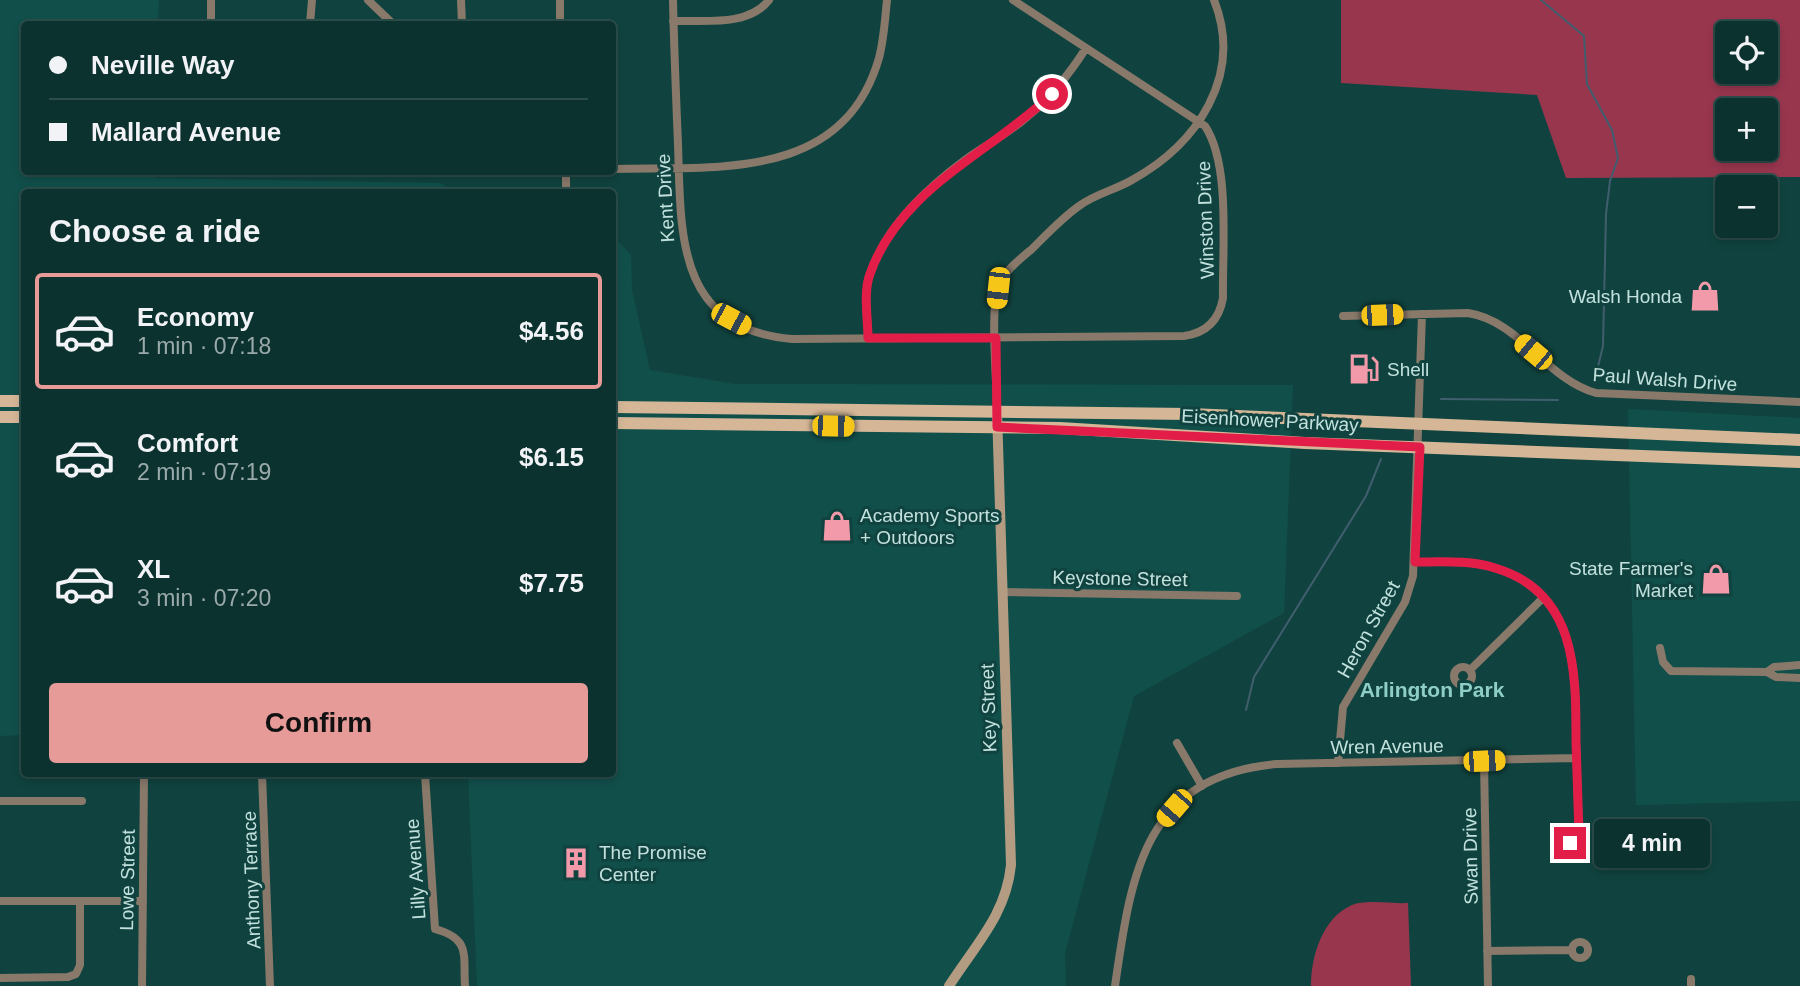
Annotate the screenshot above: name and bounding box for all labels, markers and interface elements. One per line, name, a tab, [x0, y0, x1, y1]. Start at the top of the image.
map controls	[1715, 21, 1778, 238]
button: locate	[1715, 21, 1778, 84]
text: Neville Way	[91, 50, 235, 80]
route start	[1036, 78, 1068, 110]
button: +	[1715, 98, 1778, 161]
text: Mallard Avenue	[91, 117, 281, 147]
street label: Kent Drive	[653, 153, 678, 243]
street label: Winston Drive	[1193, 161, 1218, 279]
button: −	[1715, 175, 1778, 238]
text: Choose a ride	[49, 213, 261, 249]
car	[986, 266, 1011, 310]
shop icon: Walsh Honda	[1688, 279, 1722, 313]
place label: Walsh Honda	[1569, 286, 1682, 307]
icon: car	[53, 300, 116, 363]
car	[708, 300, 755, 338]
text: Economy	[137, 302, 254, 332]
car	[1361, 304, 1404, 326]
text: $4.56	[519, 316, 584, 346]
car	[1511, 330, 1556, 374]
text: 1 min · 07:18	[137, 333, 271, 359]
fuel station icon: Shell	[1347, 352, 1381, 386]
place label: Shell	[1387, 359, 1429, 380]
street label: Paul Walsh Drive	[1592, 364, 1738, 395]
street label: Eisenhower Parkway	[1181, 405, 1360, 436]
car	[812, 415, 855, 437]
icon: car	[53, 426, 116, 489]
text: Comfort	[137, 428, 238, 458]
text: $6.15	[519, 442, 584, 472]
text: 2 min · 07:19	[137, 459, 271, 485]
place label: Academy Sports + Outdoors	[860, 505, 999, 548]
shop icon: Academy Sports + Outdoors	[820, 509, 854, 543]
icon: car	[53, 552, 116, 615]
text: XL	[137, 554, 170, 584]
place label: State Farmer's Market	[1569, 558, 1694, 601]
shop icon: State Farmer's Market	[1699, 562, 1733, 596]
street label: Keystone Street	[1052, 567, 1188, 590]
text: $7.75	[519, 568, 584, 598]
street label: Heron Street	[1333, 576, 1404, 681]
text: 3 min · 07:20	[137, 585, 271, 611]
street label: Key Street	[976, 663, 1001, 753]
district label: Arlington Park	[1360, 678, 1505, 701]
button: Confirm	[49, 683, 588, 763]
street label: Wren Avenue	[1330, 735, 1444, 758]
car	[1463, 750, 1506, 772]
car	[1153, 785, 1196, 831]
street label: Swan Drive	[1459, 807, 1482, 905]
street label: Anthony Terrace	[239, 811, 264, 949]
street label: Lilly Avenue	[401, 818, 429, 920]
callout: 4 min	[1594, 818, 1710, 868]
route end	[1554, 827, 1586, 859]
street label: Lowe Street	[116, 828, 139, 931]
text: 4 min	[1622, 830, 1682, 856]
place label: The Promise Center	[599, 842, 707, 885]
building icon: The Promise Center	[559, 846, 593, 880]

